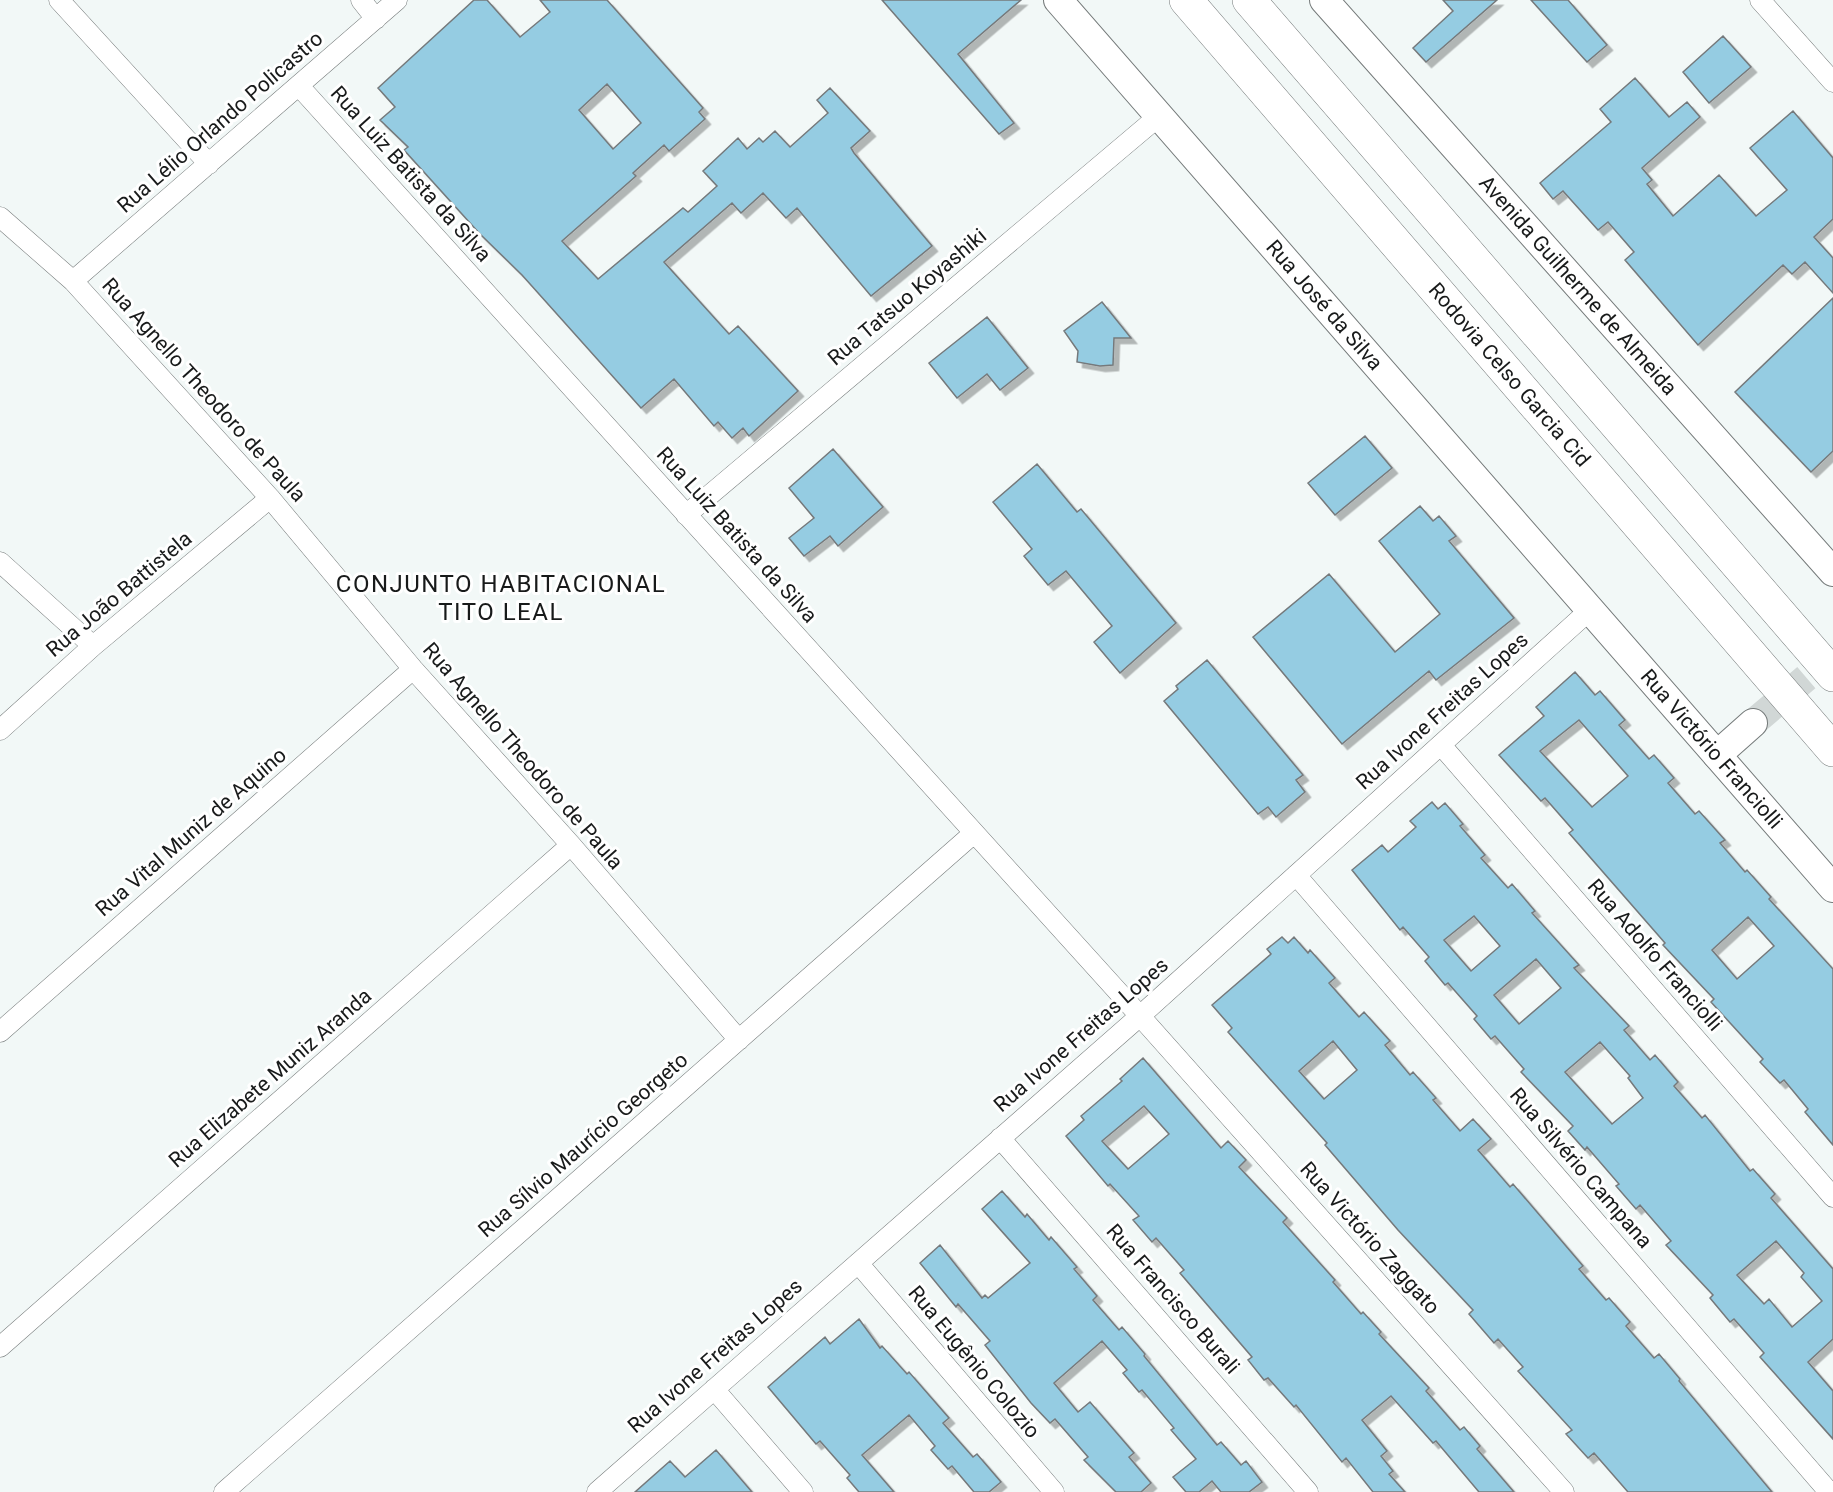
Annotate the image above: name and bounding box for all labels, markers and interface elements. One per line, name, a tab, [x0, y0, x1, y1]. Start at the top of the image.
street label: Rua Lélio Orlando Policastro	[112, 26, 328, 218]
street label: Rua Luiz Batista da Silva	[326, 81, 496, 267]
street label: Avenida Guilherme de Almeida	[1474, 171, 1682, 400]
street label: Rua Tatsuo Koyashiki	[823, 224, 991, 370]
street label: Rua José da Silva	[1261, 235, 1387, 375]
street label: Rua Agnello Theodoro de Paula	[97, 273, 311, 507]
street label: Rodovia Celso Garcia Cid	[1424, 278, 1595, 471]
street label: Rua Luiz Batista da Silva	[652, 442, 822, 628]
street label: Rua João Battistela	[42, 526, 196, 662]
district label: CONJUNTO HABITACIONAL TITO LEAL	[336, 570, 666, 626]
street label: Rua Ivone Freitas Lopes	[1351, 628, 1533, 794]
street label: Rua Agnello Theodoro de Paula	[418, 638, 628, 874]
street label: Rua Victório Franciolli	[1636, 664, 1787, 833]
street label: Rua Vital Muniz de Aquino	[91, 743, 291, 921]
street label: Rua Adolfo Franciolli	[1583, 874, 1727, 1036]
street label: Rua Ivone Freitas Lopes	[989, 953, 1173, 1117]
street label: Rua Elizabete Muniz Aranda	[164, 984, 376, 1172]
street label: Rua Sílvio Maurício Georgeto	[474, 1048, 692, 1242]
street label: Rua Silvério Campana	[1505, 1083, 1657, 1253]
street label: Rua Victório Zaggato	[1295, 1157, 1445, 1319]
street label: Rua Francisco Burali	[1102, 1219, 1244, 1379]
street label: Rua Ivone Freitas Lopes	[623, 1274, 807, 1438]
street label: Rua Eugênio Colozio	[903, 1281, 1045, 1443]

